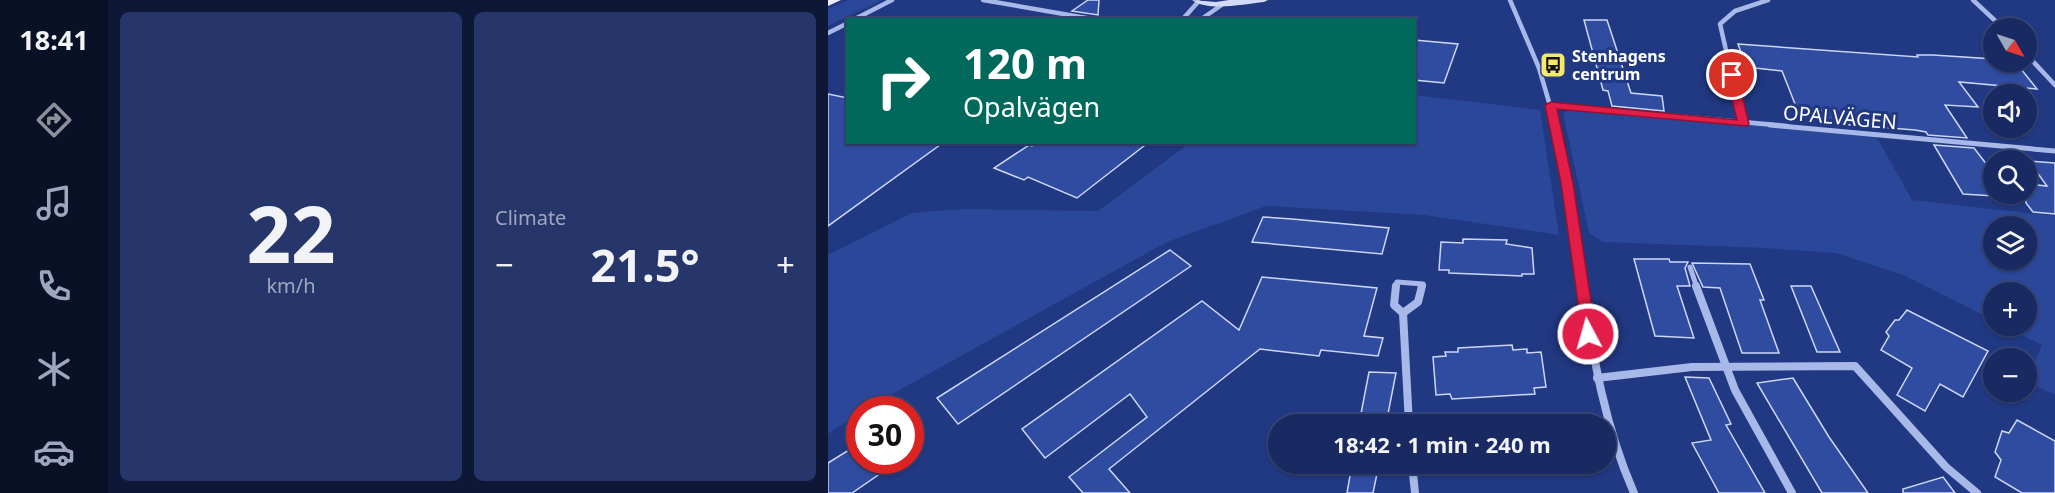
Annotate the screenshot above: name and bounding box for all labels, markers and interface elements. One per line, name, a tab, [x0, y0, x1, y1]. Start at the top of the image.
north arrow	[1983, 18, 2037, 72]
map controls	[1983, 18, 2037, 402]
text: 18:41	[19, 21, 89, 58]
text: 120 m	[963, 34, 1087, 91]
icon: right	[864, 42, 942, 120]
place label: Stenhagens centrum	[1572, 45, 1666, 85]
pin	[1706, 49, 1757, 100]
bus stop icon: Stenhagens centrum	[1538, 50, 1568, 80]
icon: arrive	[1715, 58, 1748, 91]
button: sound	[1983, 84, 2037, 138]
text: Opalvägen	[963, 88, 1100, 125]
icon: directions	[33, 99, 75, 141]
street label: OPALVÄGEN	[1782, 99, 1898, 135]
button: search	[1983, 150, 2037, 204]
text: 22	[246, 180, 336, 286]
icon: music	[33, 182, 75, 224]
text: Climate	[495, 204, 566, 231]
button: layers	[1983, 216, 2037, 270]
text: 21.5°	[591, 234, 699, 295]
text: −	[495, 242, 514, 287]
text: +	[776, 242, 795, 287]
icon: phone	[33, 265, 75, 307]
text: km/h	[266, 272, 316, 299]
button: +	[1983, 282, 2037, 336]
position arrow	[1556, 302, 1620, 366]
icon: climate	[33, 348, 75, 390]
button: −	[1983, 348, 2037, 402]
speed limit sign: 30	[846, 396, 924, 474]
text: 18:42 · 1 min · 240 m	[1333, 429, 1551, 459]
icon: car	[33, 431, 75, 473]

